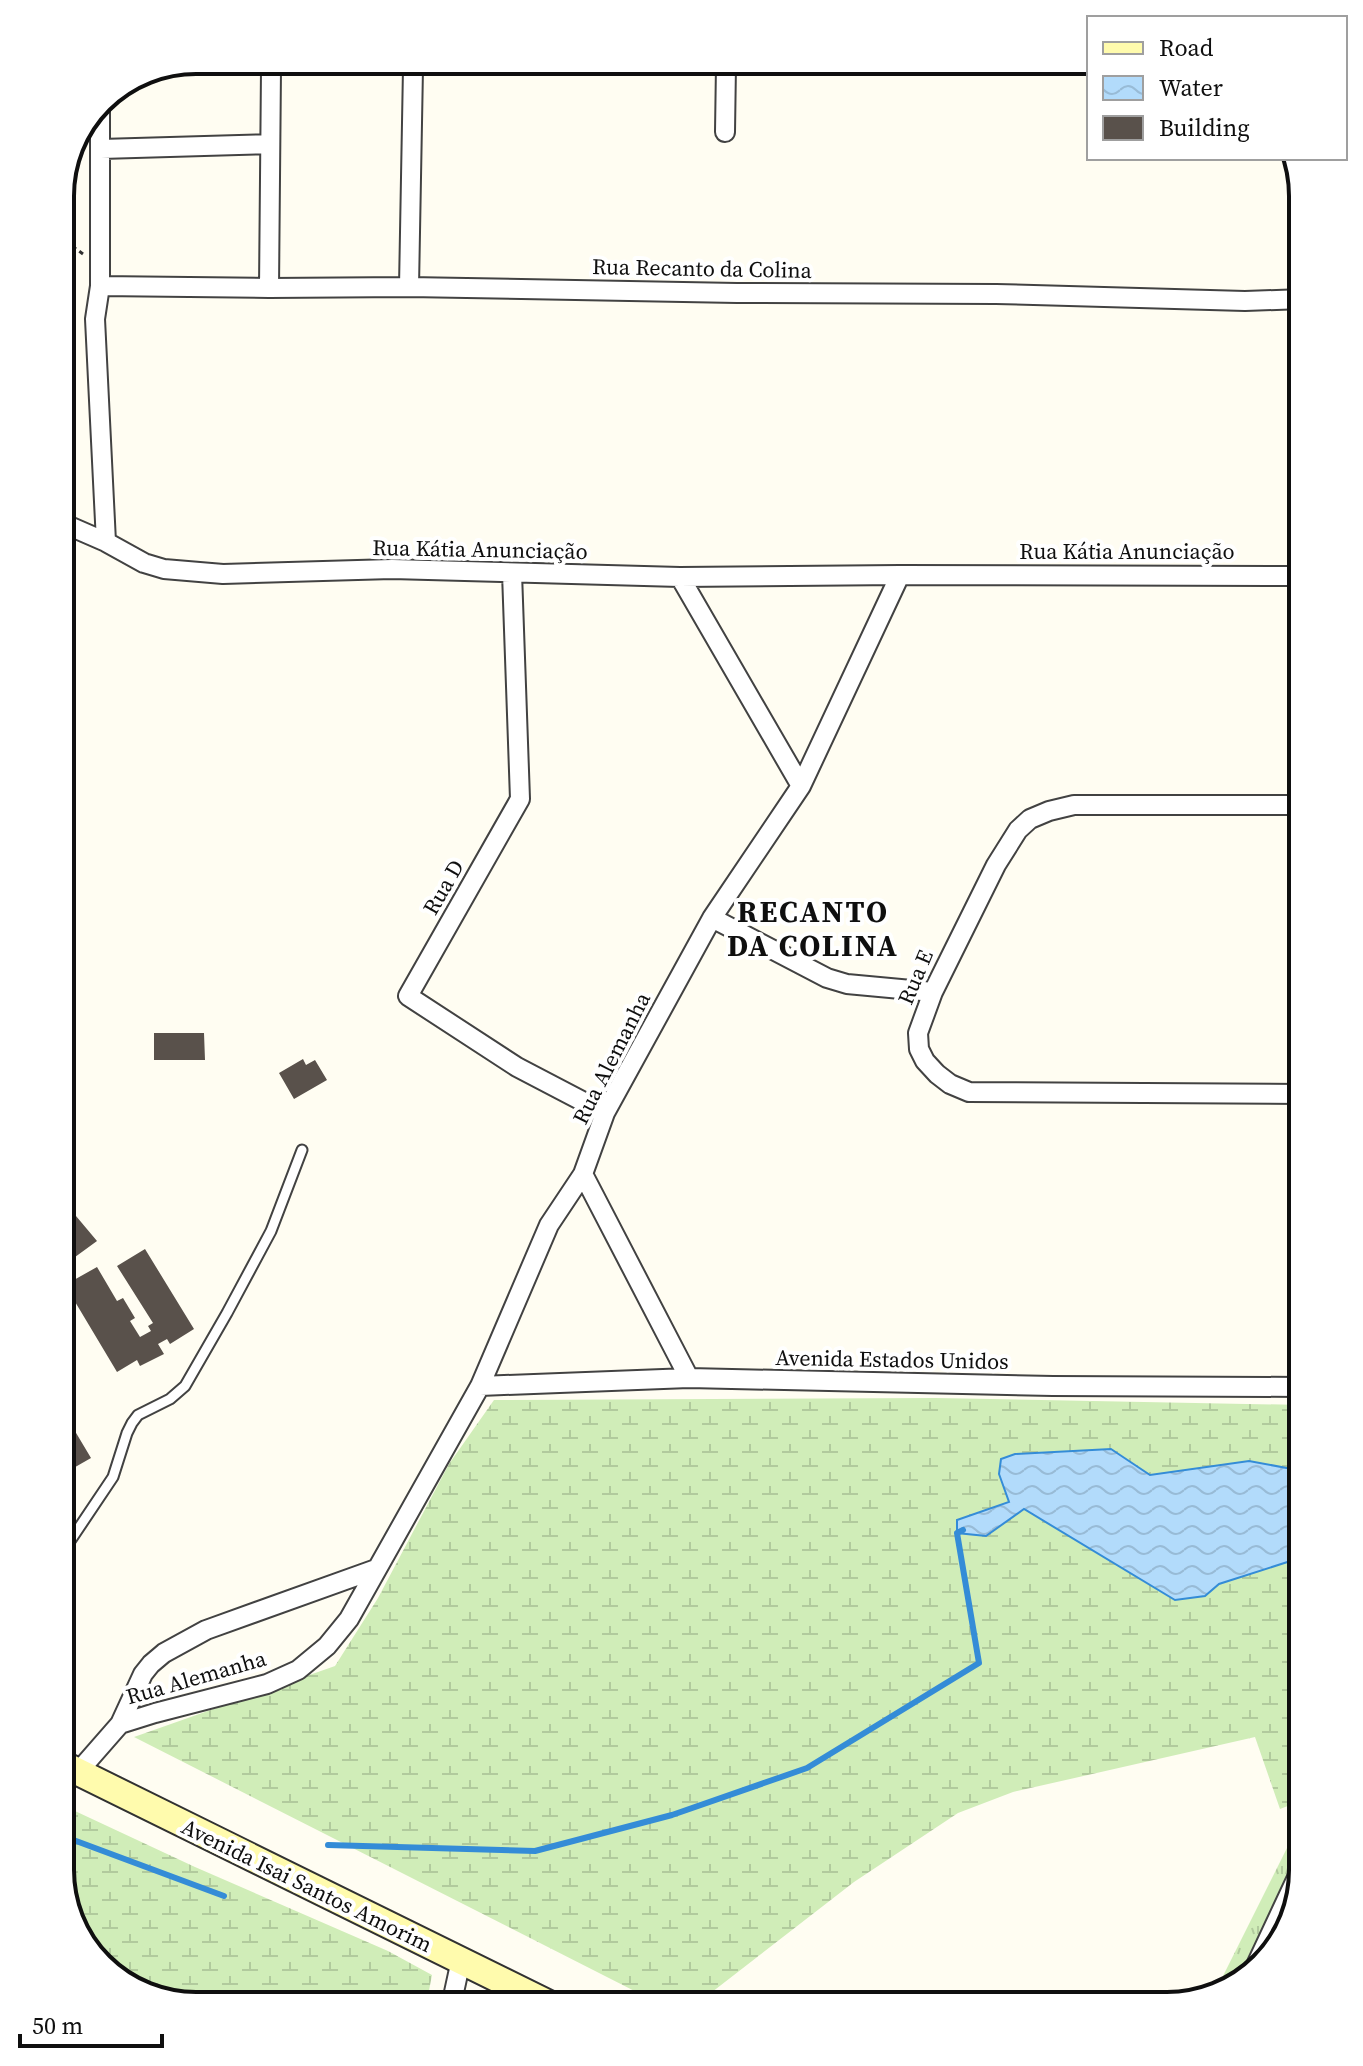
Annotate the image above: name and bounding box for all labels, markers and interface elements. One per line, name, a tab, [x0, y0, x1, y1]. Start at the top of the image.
legend	[1087, 16, 1347, 160]
text: Road	[1159, 31, 1214, 64]
text: Water	[1159, 71, 1223, 104]
text: Building	[1159, 111, 1250, 144]
street label: Rua Recanto da Colina	[592, 251, 813, 285]
street label: Rua Kátia Anunciação	[372, 532, 588, 566]
street label: Rua Kátia Anunciação	[1019, 536, 1235, 566]
street label: Rua D	[415, 854, 471, 920]
district label: RECANTO DA COLINA	[727, 891, 899, 966]
street label: Rua E	[890, 945, 940, 1009]
street label: Rua Alemanha	[565, 986, 657, 1129]
street label: Avenida Estados Unidos	[775, 1342, 1009, 1376]
street label: Rua Alemanha	[123, 1642, 270, 1711]
street label: Avenida Isai Santos Amorim	[177, 1811, 438, 1959]
scale bar	[20, 1998, 162, 2048]
text: 50 m	[32, 2009, 83, 2042]

